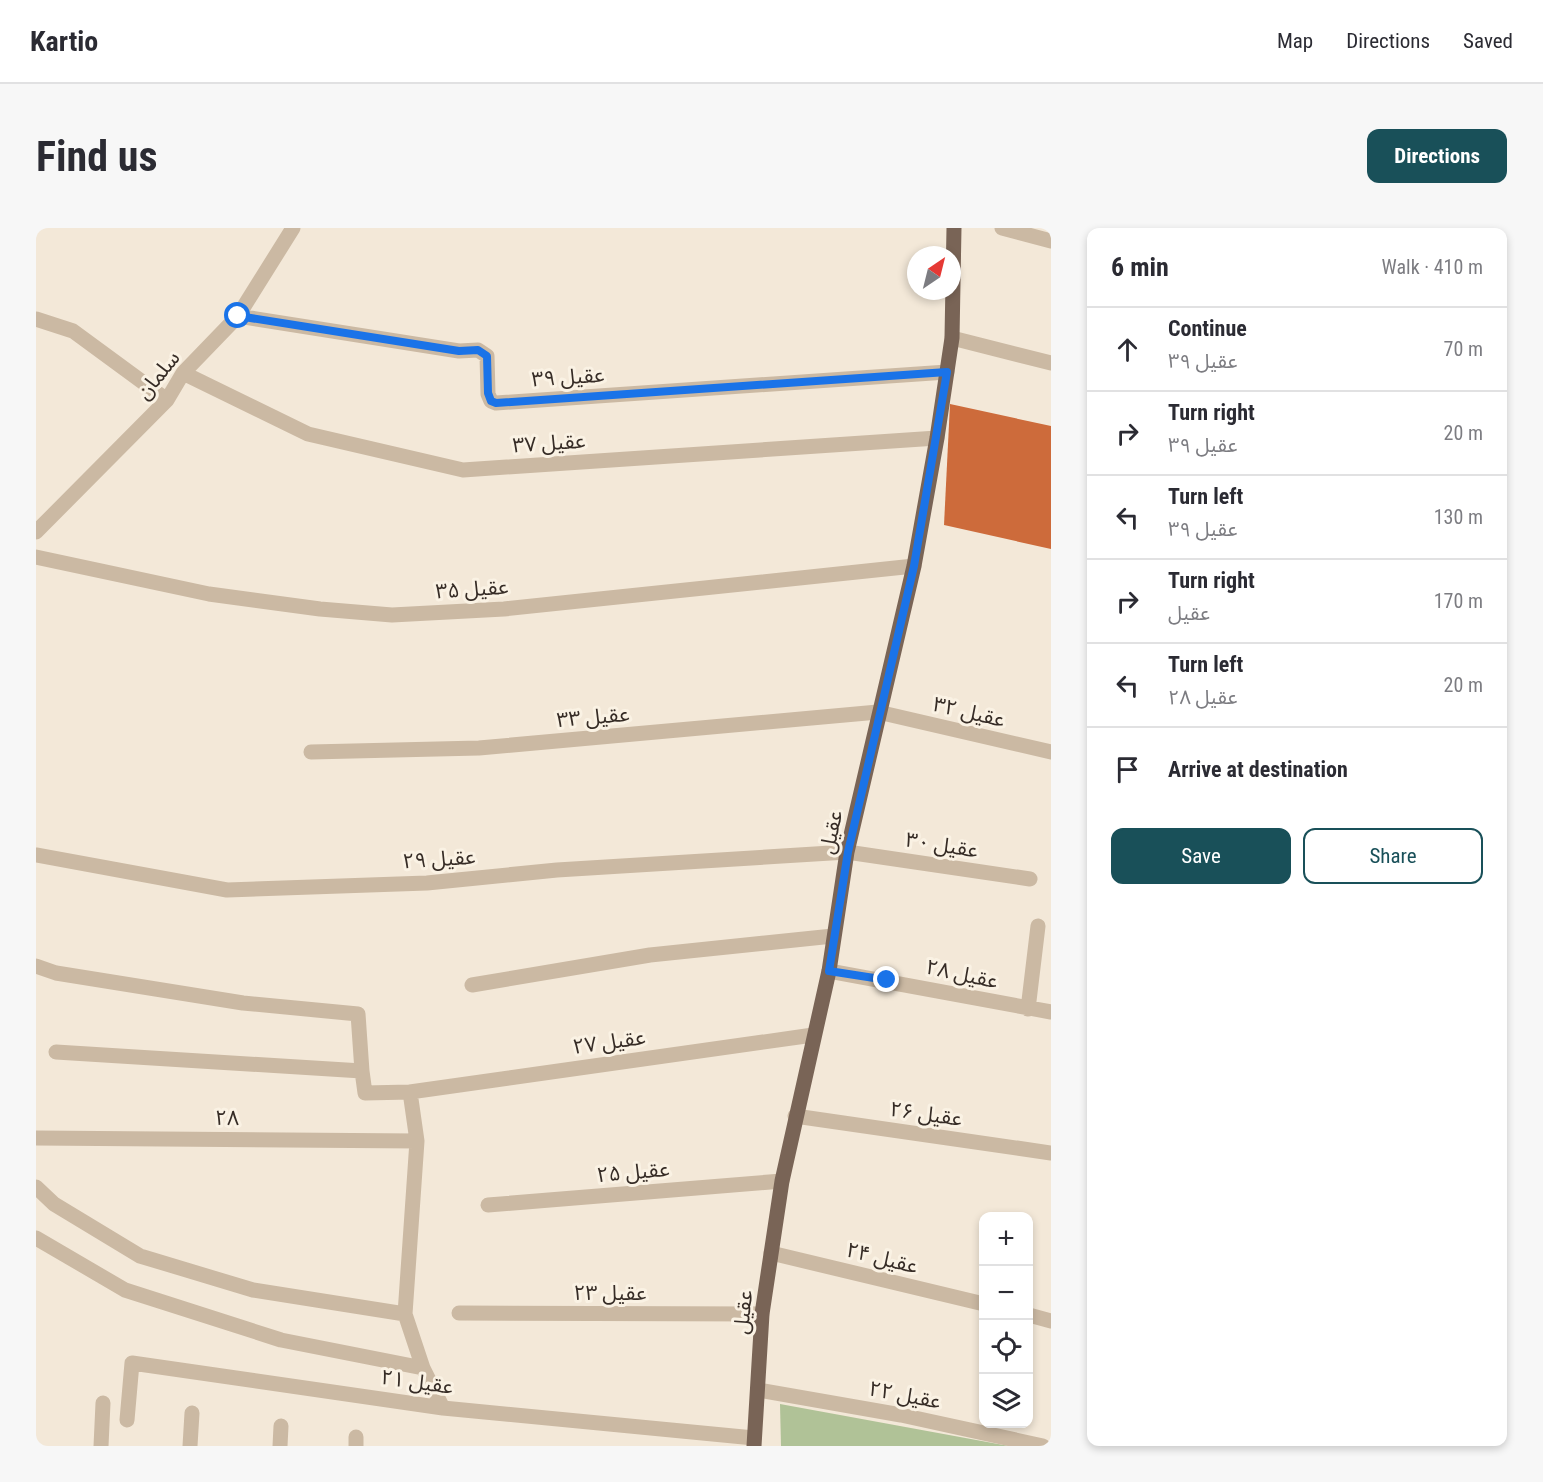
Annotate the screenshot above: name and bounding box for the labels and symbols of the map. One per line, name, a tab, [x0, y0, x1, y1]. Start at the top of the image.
north arrow	[907, 246, 961, 300]
route start	[224, 302, 250, 328]
street label: سلمان	[131, 346, 185, 404]
street label: عقیل ۳۹	[531, 362, 605, 392]
street label: عقیل ۳۷	[512, 428, 586, 458]
street label: عقیل ۳۵	[435, 574, 509, 604]
street label: عقیل ۳۲	[931, 692, 1007, 732]
street label: عقیل ۳۳	[556, 702, 630, 732]
street label: عقیل	[815, 808, 847, 856]
street label: عقیل ۳۰	[904, 827, 980, 863]
street label: عقیل ۲۹	[402, 844, 476, 874]
street label: ۲۸ عقیل	[924, 955, 1000, 993]
route end	[873, 966, 899, 992]
street label: عقیل ۲۷	[571, 1025, 647, 1059]
street label: عقیل ۲۶	[888, 1097, 964, 1131]
street label: ۲۸	[215, 1106, 239, 1130]
street label: عقیل ۲۵	[596, 1157, 670, 1187]
street label: عقیل ۲۴	[844, 1238, 920, 1278]
street label: عقیل ۲۳	[574, 1281, 646, 1305]
street label: عقیل	[729, 1289, 757, 1335]
street label: عقیل ۲۱	[379, 1365, 455, 1399]
street label: عقیل ۲۲	[867, 1376, 943, 1414]

